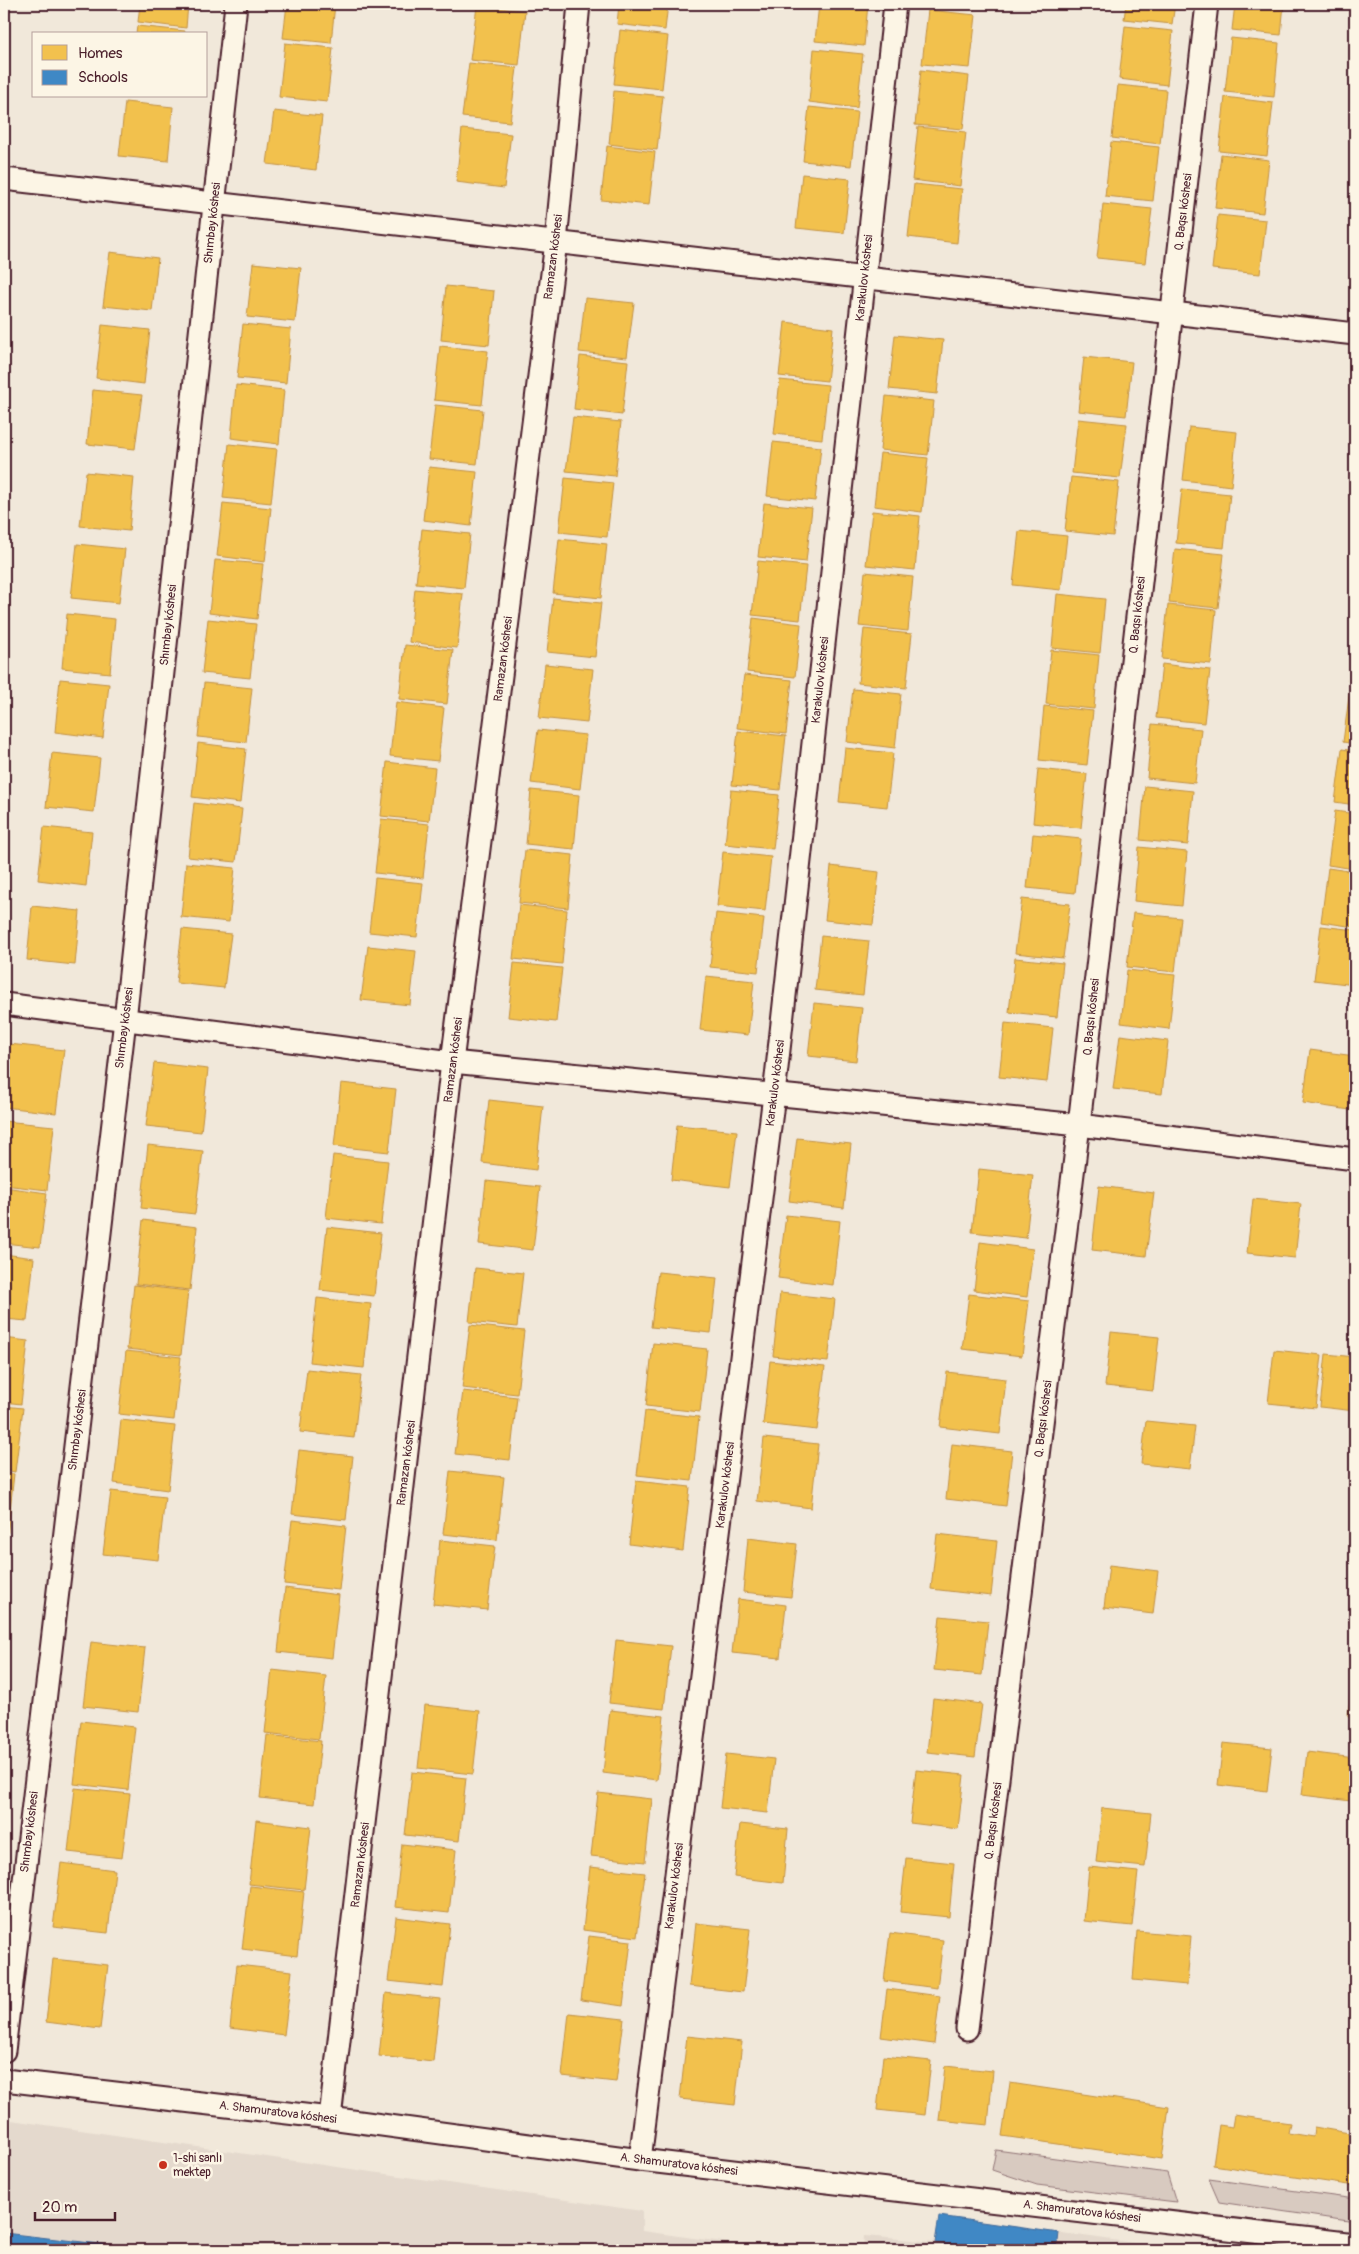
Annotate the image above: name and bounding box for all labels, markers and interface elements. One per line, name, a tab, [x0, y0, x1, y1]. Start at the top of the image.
legend	[32, 32, 208, 98]
text: Homes	[78, 44, 123, 63]
text: Schools	[78, 68, 128, 87]
street label: Q. Baqsı kóshesi	[1171, 173, 1196, 252]
street label: Shımbay kóshesi	[201, 182, 224, 264]
street label: Ramazan kóshesi	[541, 214, 566, 300]
street label: Karakulov kóshesi	[852, 234, 877, 322]
street label: Q. Baqsı kóshesi	[1126, 576, 1149, 654]
street label: Shımbay kóshesi	[157, 584, 180, 666]
street label: Ramazan kóshesi	[491, 616, 516, 702]
street label: Karakulov kóshesi	[808, 636, 833, 724]
street label: Q. Baqsı kóshesi	[1080, 978, 1103, 1056]
street label: Shımbay kóshesi	[112, 987, 137, 1070]
street label: Ramazan kóshesi	[441, 1017, 466, 1103]
street label: Karakulov kóshesi	[763, 1039, 788, 1127]
street label: Q. Baqsı kóshesi	[1031, 1380, 1056, 1459]
street label: Shımbay kóshesi	[65, 1389, 90, 1472]
street label: Ramazan kóshesi	[394, 1420, 419, 1506]
street label: Karakulov kóshesi	[713, 1441, 738, 1529]
street label: Q. Baqsı kóshesi	[981, 1782, 1006, 1861]
street label: Shımbay kóshesi	[17, 1791, 42, 1874]
street label: Ramazan kóshesi	[348, 1822, 373, 1908]
street label: Karakulov kóshesi	[662, 1842, 687, 1930]
street label: A. Shamuratova kóshesi	[218, 2098, 338, 2127]
street label: A. Shamuratova kóshesi	[619, 2150, 739, 2179]
place label: 1-shi sanlı mektep	[173, 2151, 222, 2180]
marker: 1-shi sanlı mektep	[157, 2159, 169, 2171]
scale bar	[35, 2189, 115, 2221]
street label: A. Shamuratova kóshesi	[1022, 2197, 1142, 2226]
text: 20 m	[42, 2198, 77, 2217]

